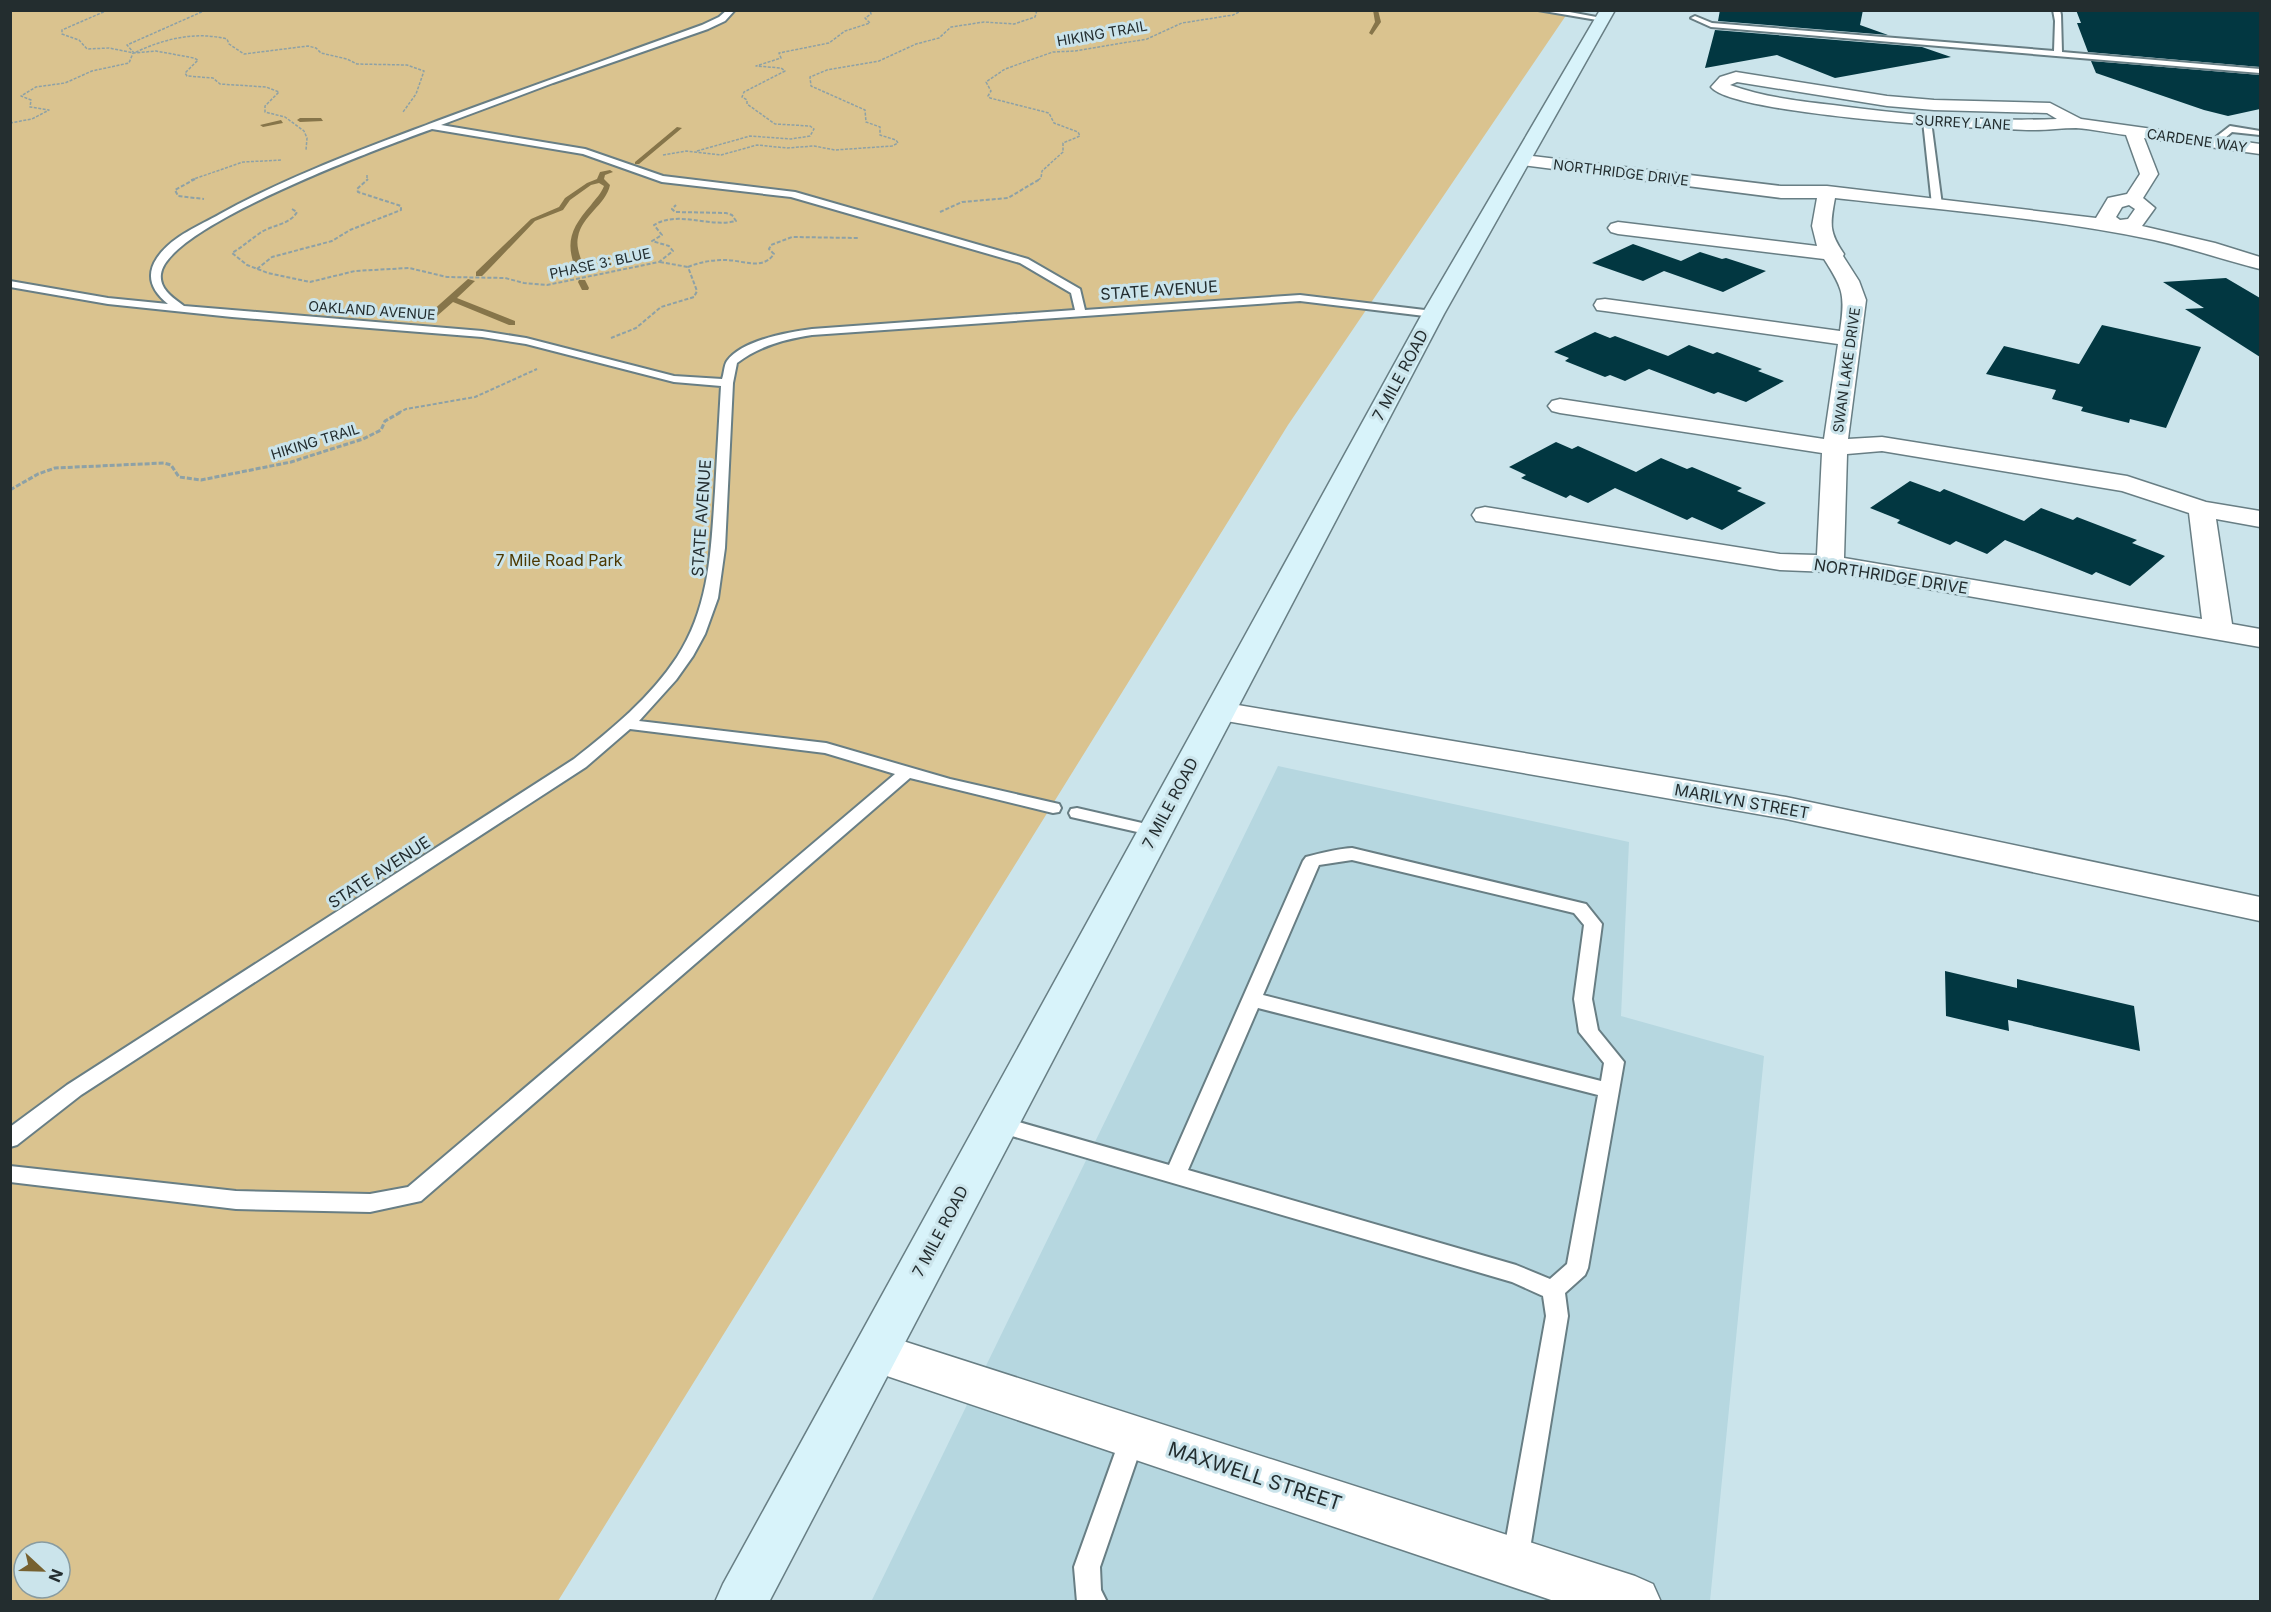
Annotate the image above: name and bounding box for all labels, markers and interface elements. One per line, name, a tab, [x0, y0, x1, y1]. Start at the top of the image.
street label: HIKING TRAIL	[1055, 17, 1149, 49]
street label: SURREY LANE	[1915, 111, 2011, 133]
street label: CARDENE WAY	[2146, 125, 2249, 156]
street label: NORTHRIDGE DRIVE	[1552, 155, 1690, 189]
street label: PHASE 3: BLUE	[548, 244, 652, 282]
street label: STATE AVENUE	[1100, 276, 1218, 304]
street label: OAKLAND AVENUE	[308, 297, 436, 323]
street label: SWAN LAKE DRIVE	[1829, 306, 1863, 434]
street label: 7 MILE ROAD	[1368, 326, 1432, 424]
street label: HIKING TRAIL	[269, 419, 361, 463]
street label: STATE AVENUE	[687, 459, 715, 577]
park label: 7 Mile Road Park	[496, 550, 623, 570]
street label: NORTHRIDGE DRIVE	[1812, 554, 1970, 598]
street label: 7 MILE ROAD	[1138, 754, 1202, 852]
street label: MARILYN STREET	[1673, 779, 1811, 823]
street label: STATE AVENUE	[324, 832, 434, 912]
street label: 7 MILE ROAD	[908, 1182, 972, 1280]
street label: MAXWELL STREET	[1165, 1437, 1345, 1515]
north arrow	[12, 1540, 72, 1600]
text: N	[44, 1566, 67, 1585]

